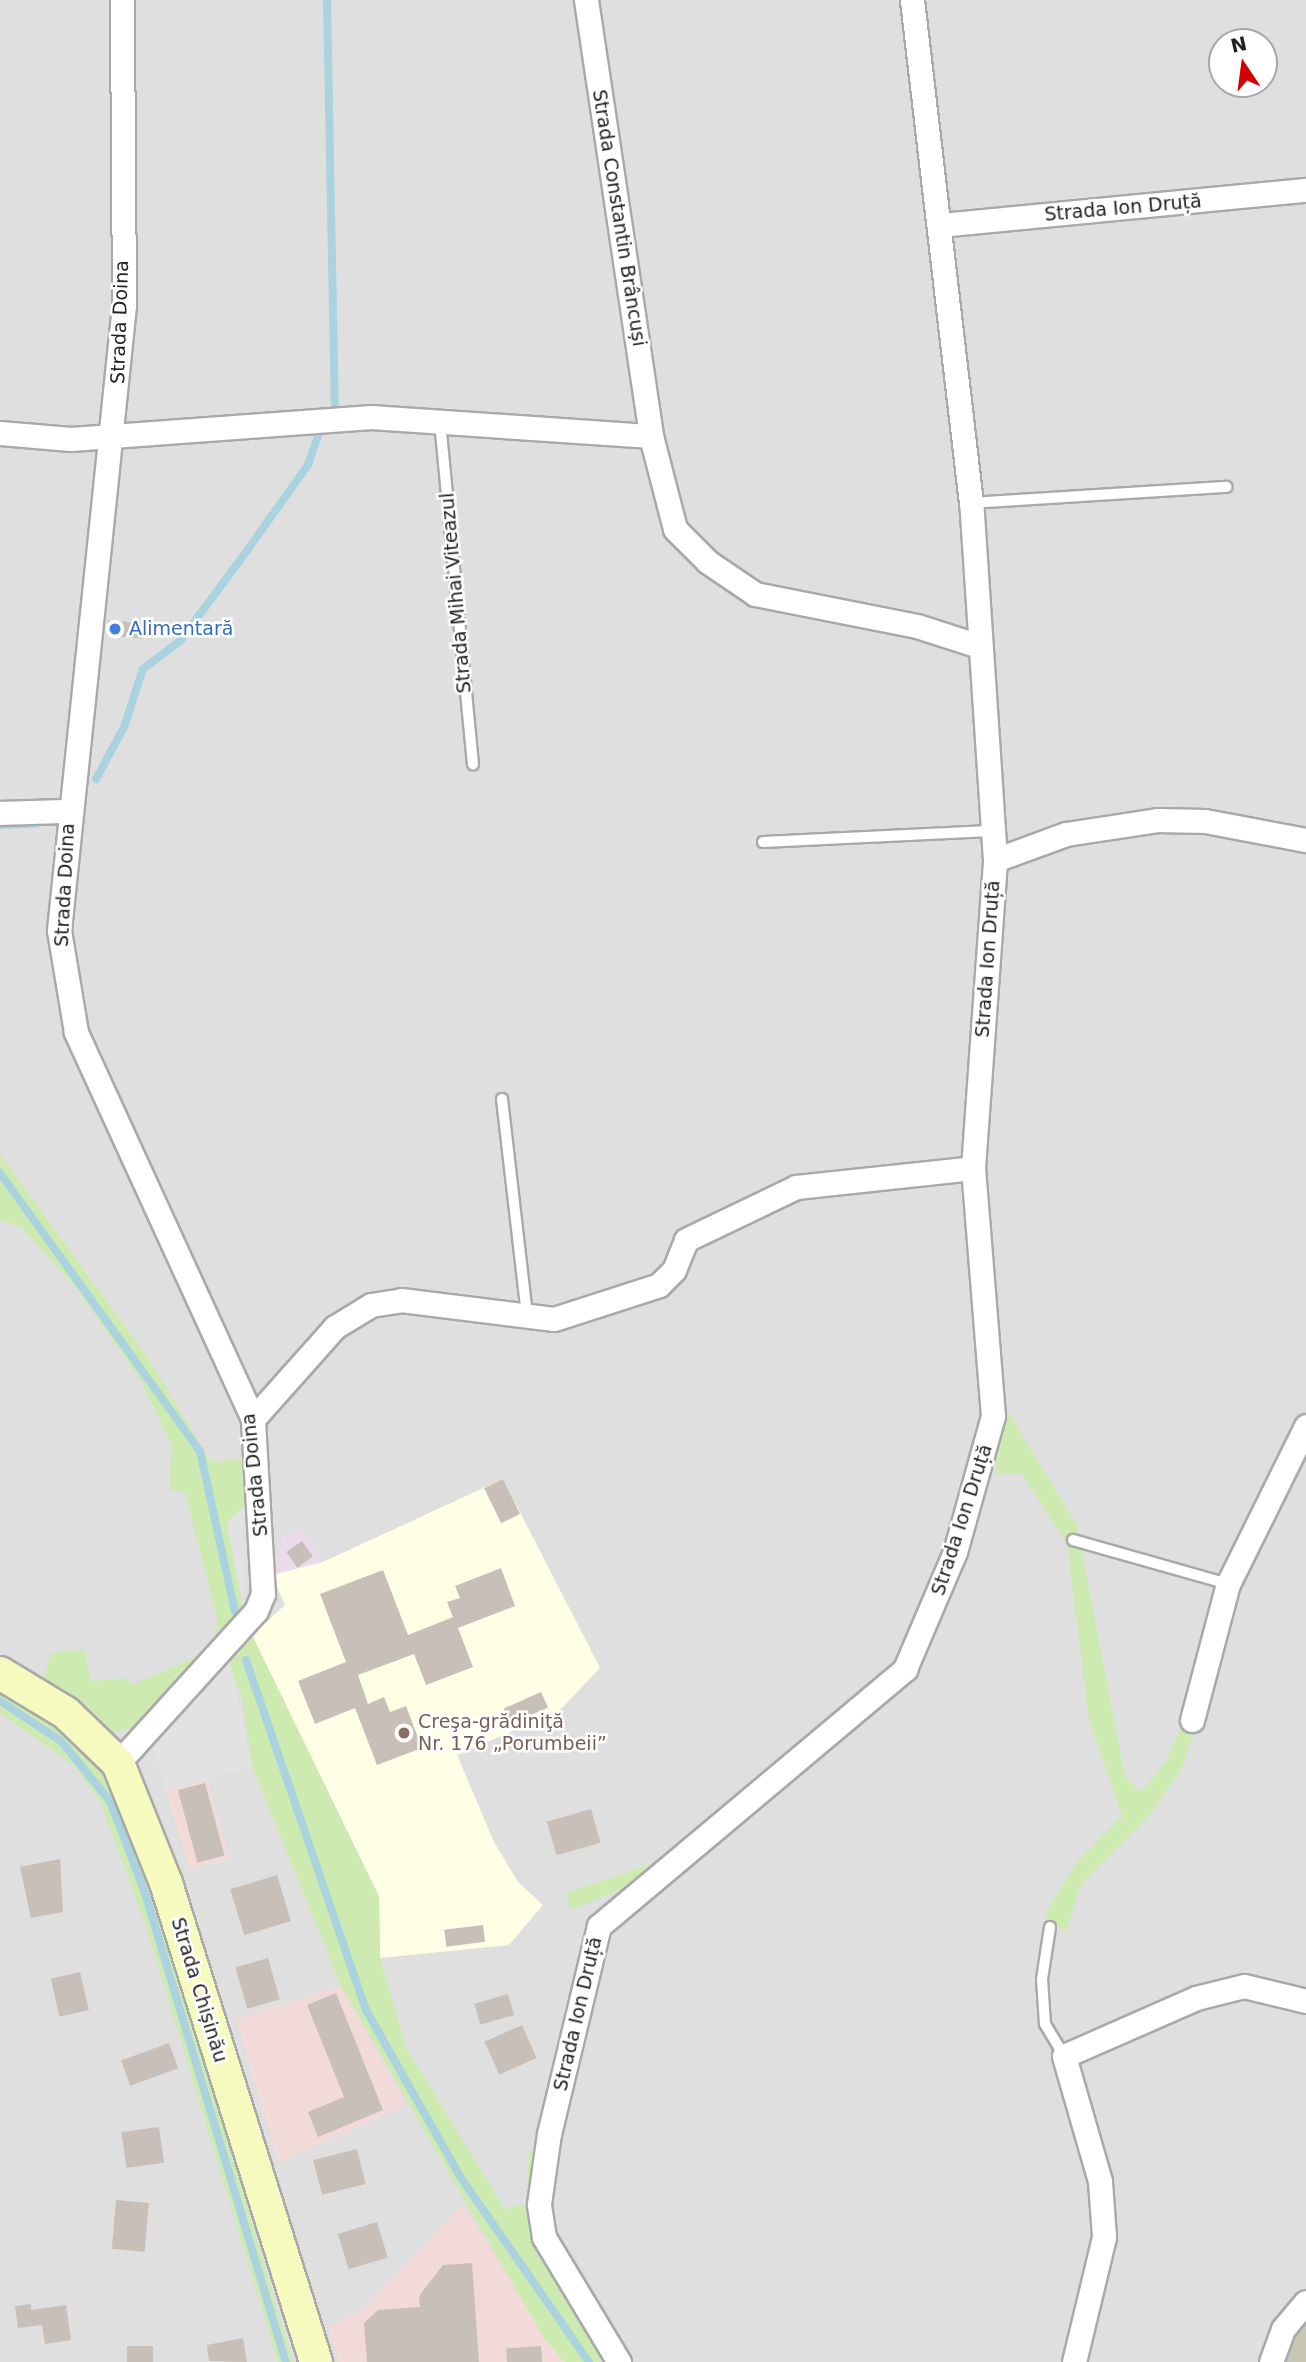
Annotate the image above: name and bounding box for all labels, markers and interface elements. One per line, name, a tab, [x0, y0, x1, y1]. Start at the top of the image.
north arrow	[1208, 28, 1278, 98]
text: N	[1229, 32, 1249, 57]
street label: Strada Constantin Brâncuși	[587, 88, 651, 348]
street label: Strada Ion Druță	[1044, 190, 1202, 226]
street label: Strada Doina	[106, 260, 134, 384]
street label: Strada Mihai Viteazul	[436, 492, 476, 694]
place label: Alimentară	[129, 618, 233, 640]
marker: Alimentară	[107, 621, 123, 637]
street label: Strada Doina	[50, 823, 80, 947]
street label: Strada Ion Druță	[971, 880, 1005, 1038]
street label: Strada Doina	[237, 1412, 273, 1538]
street label: Strada Ion Druță	[927, 1442, 997, 1598]
place label: Creşa-grădiniţă Nr. 176 „Porumbeii”	[418, 1711, 607, 1755]
marker: Creşa-grădiniţă Nr. 176 „Porumbeii”	[396, 1725, 412, 1741]
street label: Strada Chișinău	[166, 1915, 232, 2065]
street label: Strada Ion Druță	[549, 1935, 607, 2093]

